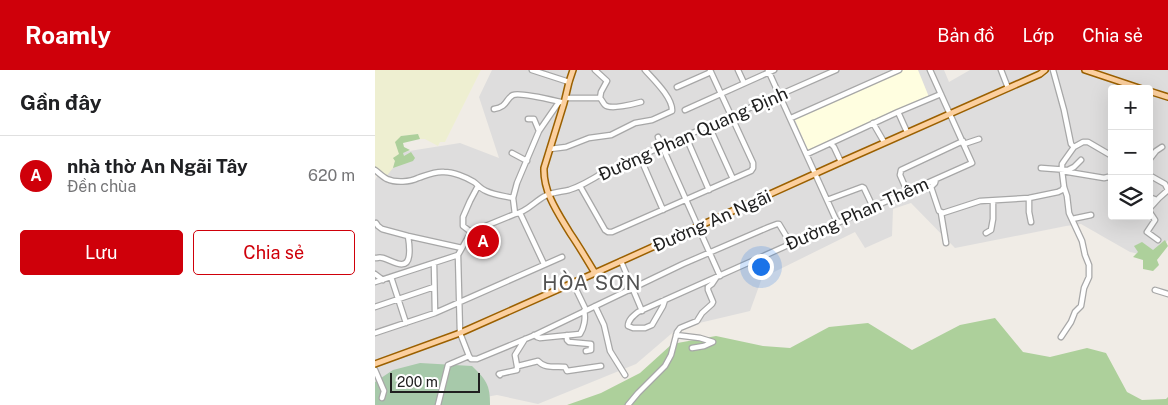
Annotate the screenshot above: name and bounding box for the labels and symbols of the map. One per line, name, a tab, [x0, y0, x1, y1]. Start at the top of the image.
street label: Đường Phan Quang Định	[595, 82, 791, 185]
street label: Đường Phan Thêm	[782, 173, 932, 254]
street label: Đường An Ngãi	[649, 185, 774, 256]
pin: A	[467, 222, 499, 260]
your location	[748, 254, 774, 280]
district label: HÒA SƠN	[542, 270, 642, 295]
scale bar	[390, 370, 480, 393]

